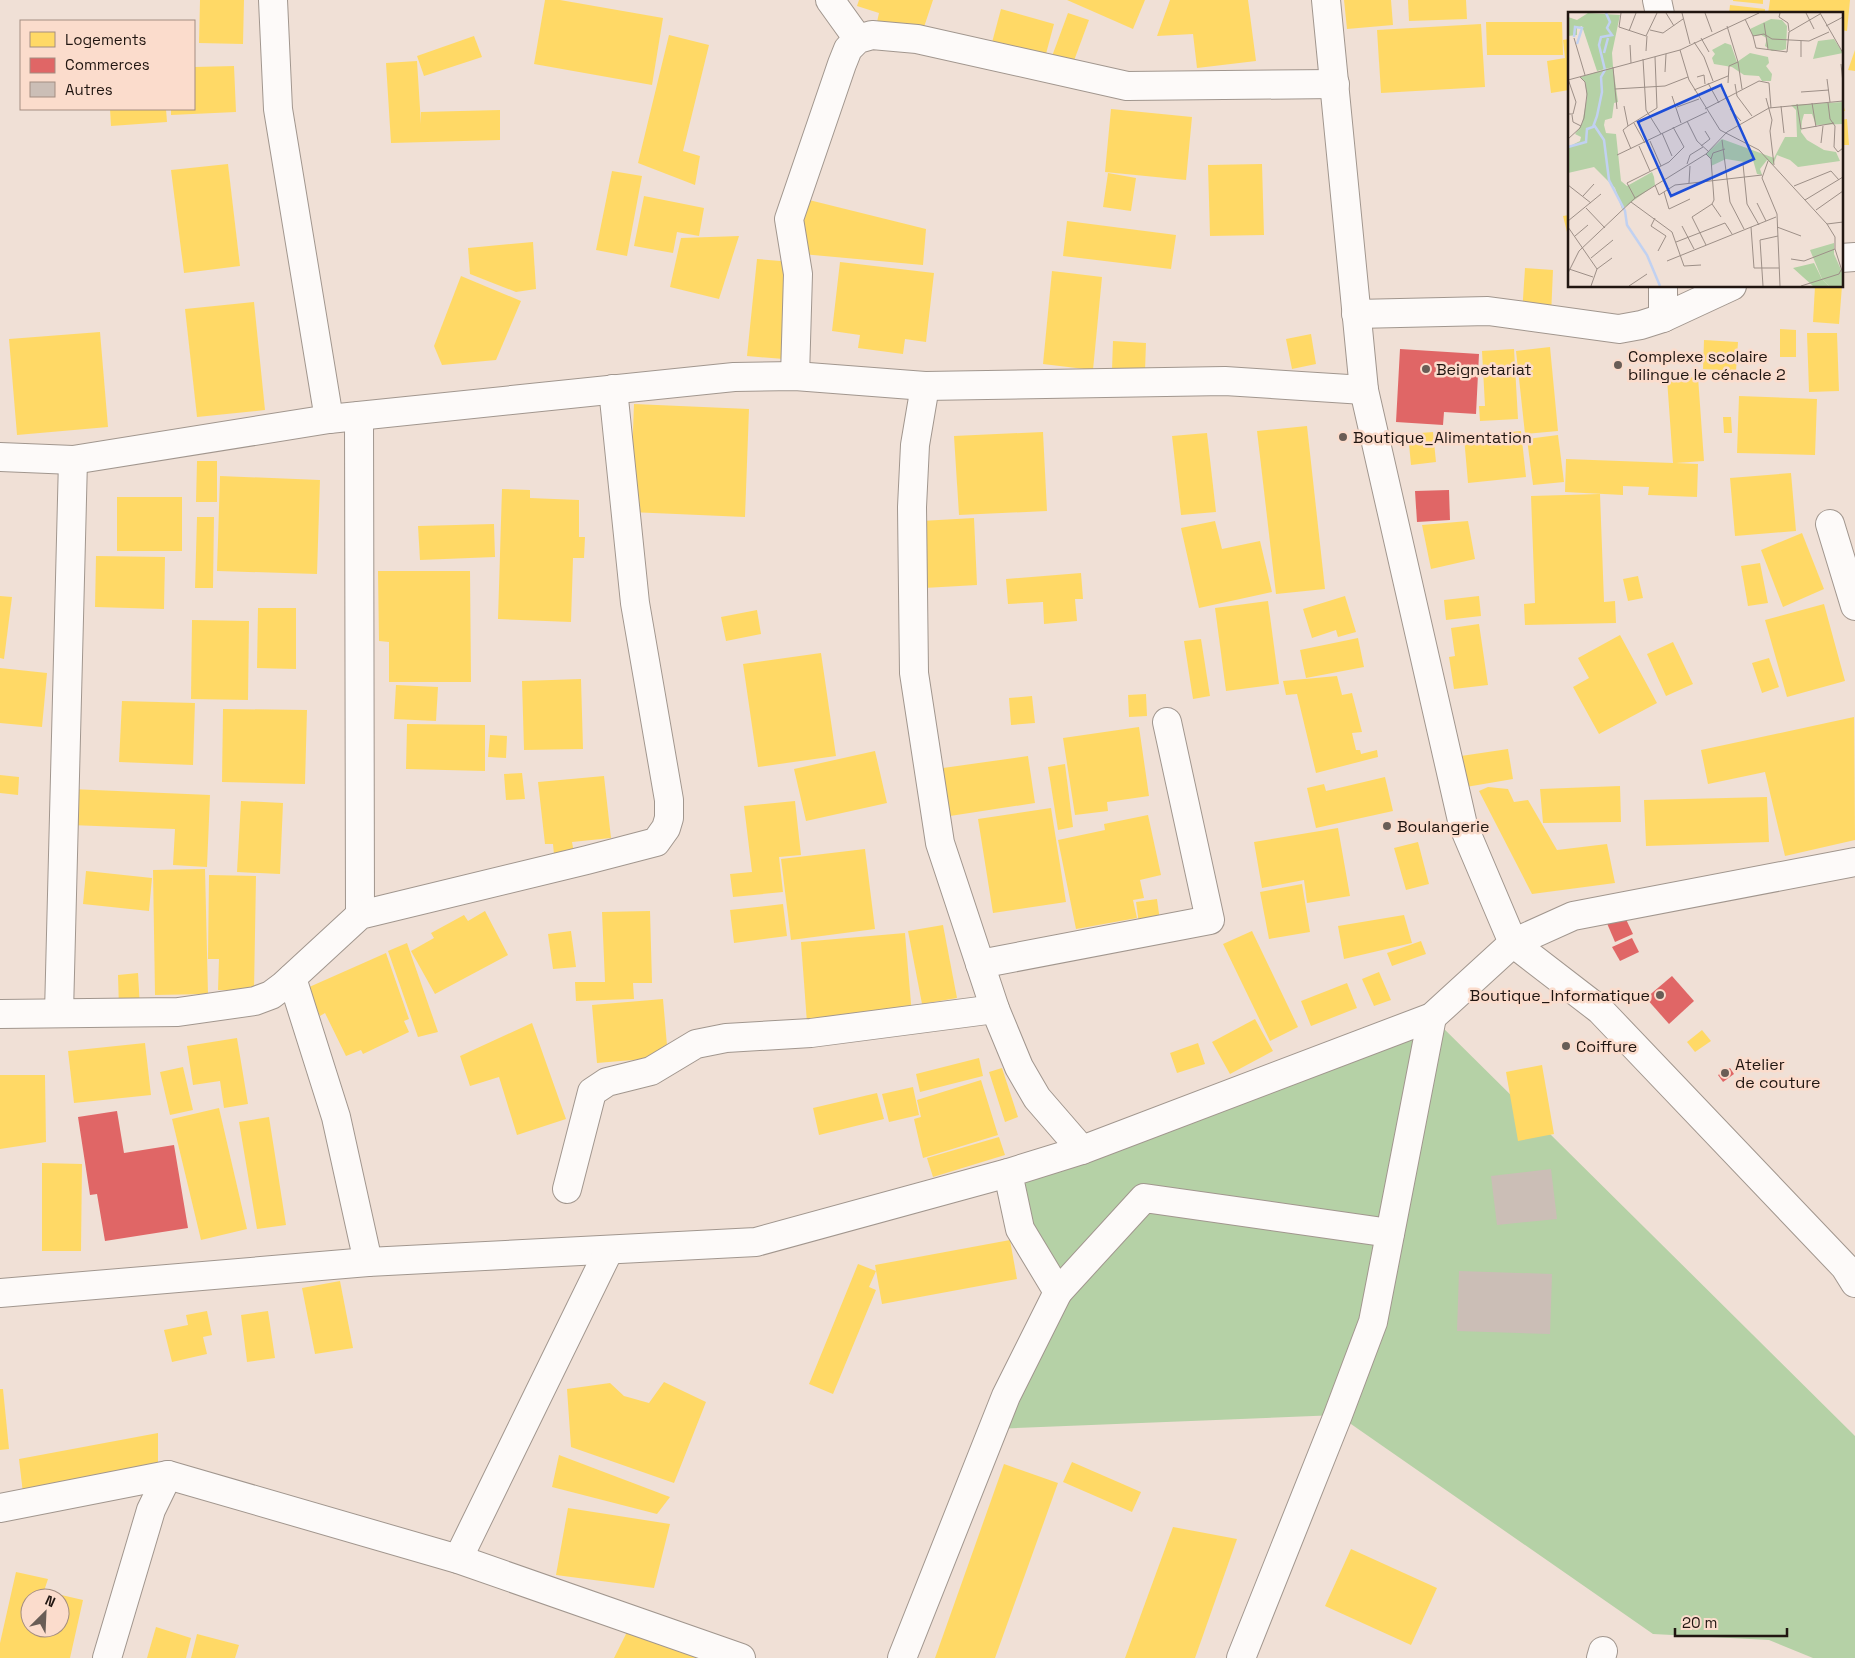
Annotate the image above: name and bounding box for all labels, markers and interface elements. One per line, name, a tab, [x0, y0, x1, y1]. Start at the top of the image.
inset map	[1568, 12, 1842, 288]
legend	[20, 20, 195, 110]
text: Logements	[65, 30, 147, 49]
text: Commerces	[65, 55, 150, 74]
text: Autres	[65, 80, 113, 99]
place label: Complexe scolaire bilingue le cénacle 2	[1628, 346, 1786, 385]
place label: Beignetariat	[1436, 359, 1532, 380]
marker: Complexe scolaire bilingue le cénacle 2	[1612, 359, 1624, 371]
marker: Beignetariat	[1420, 363, 1432, 375]
place label: Boutique_Alimentation	[1353, 427, 1532, 448]
marker: Boutique_Alimentation	[1337, 431, 1349, 443]
place label: Boulangerie	[1397, 816, 1489, 837]
marker: Boulangerie	[1381, 820, 1393, 832]
place label: Boutique_Informatique	[1470, 985, 1650, 1006]
marker: Boutique_Informatique	[1654, 989, 1666, 1001]
place label: Coiffure	[1576, 1036, 1637, 1057]
marker: Coiffure	[1560, 1040, 1572, 1052]
place label: Atelier de couture	[1735, 1054, 1821, 1093]
marker: Atelier de couture	[1719, 1067, 1731, 1079]
north arrow	[20, 1588, 70, 1638]
text: N	[42, 1591, 58, 1611]
scale bar	[1675, 1606, 1788, 1638]
text: 20 m	[1682, 1613, 1717, 1632]

